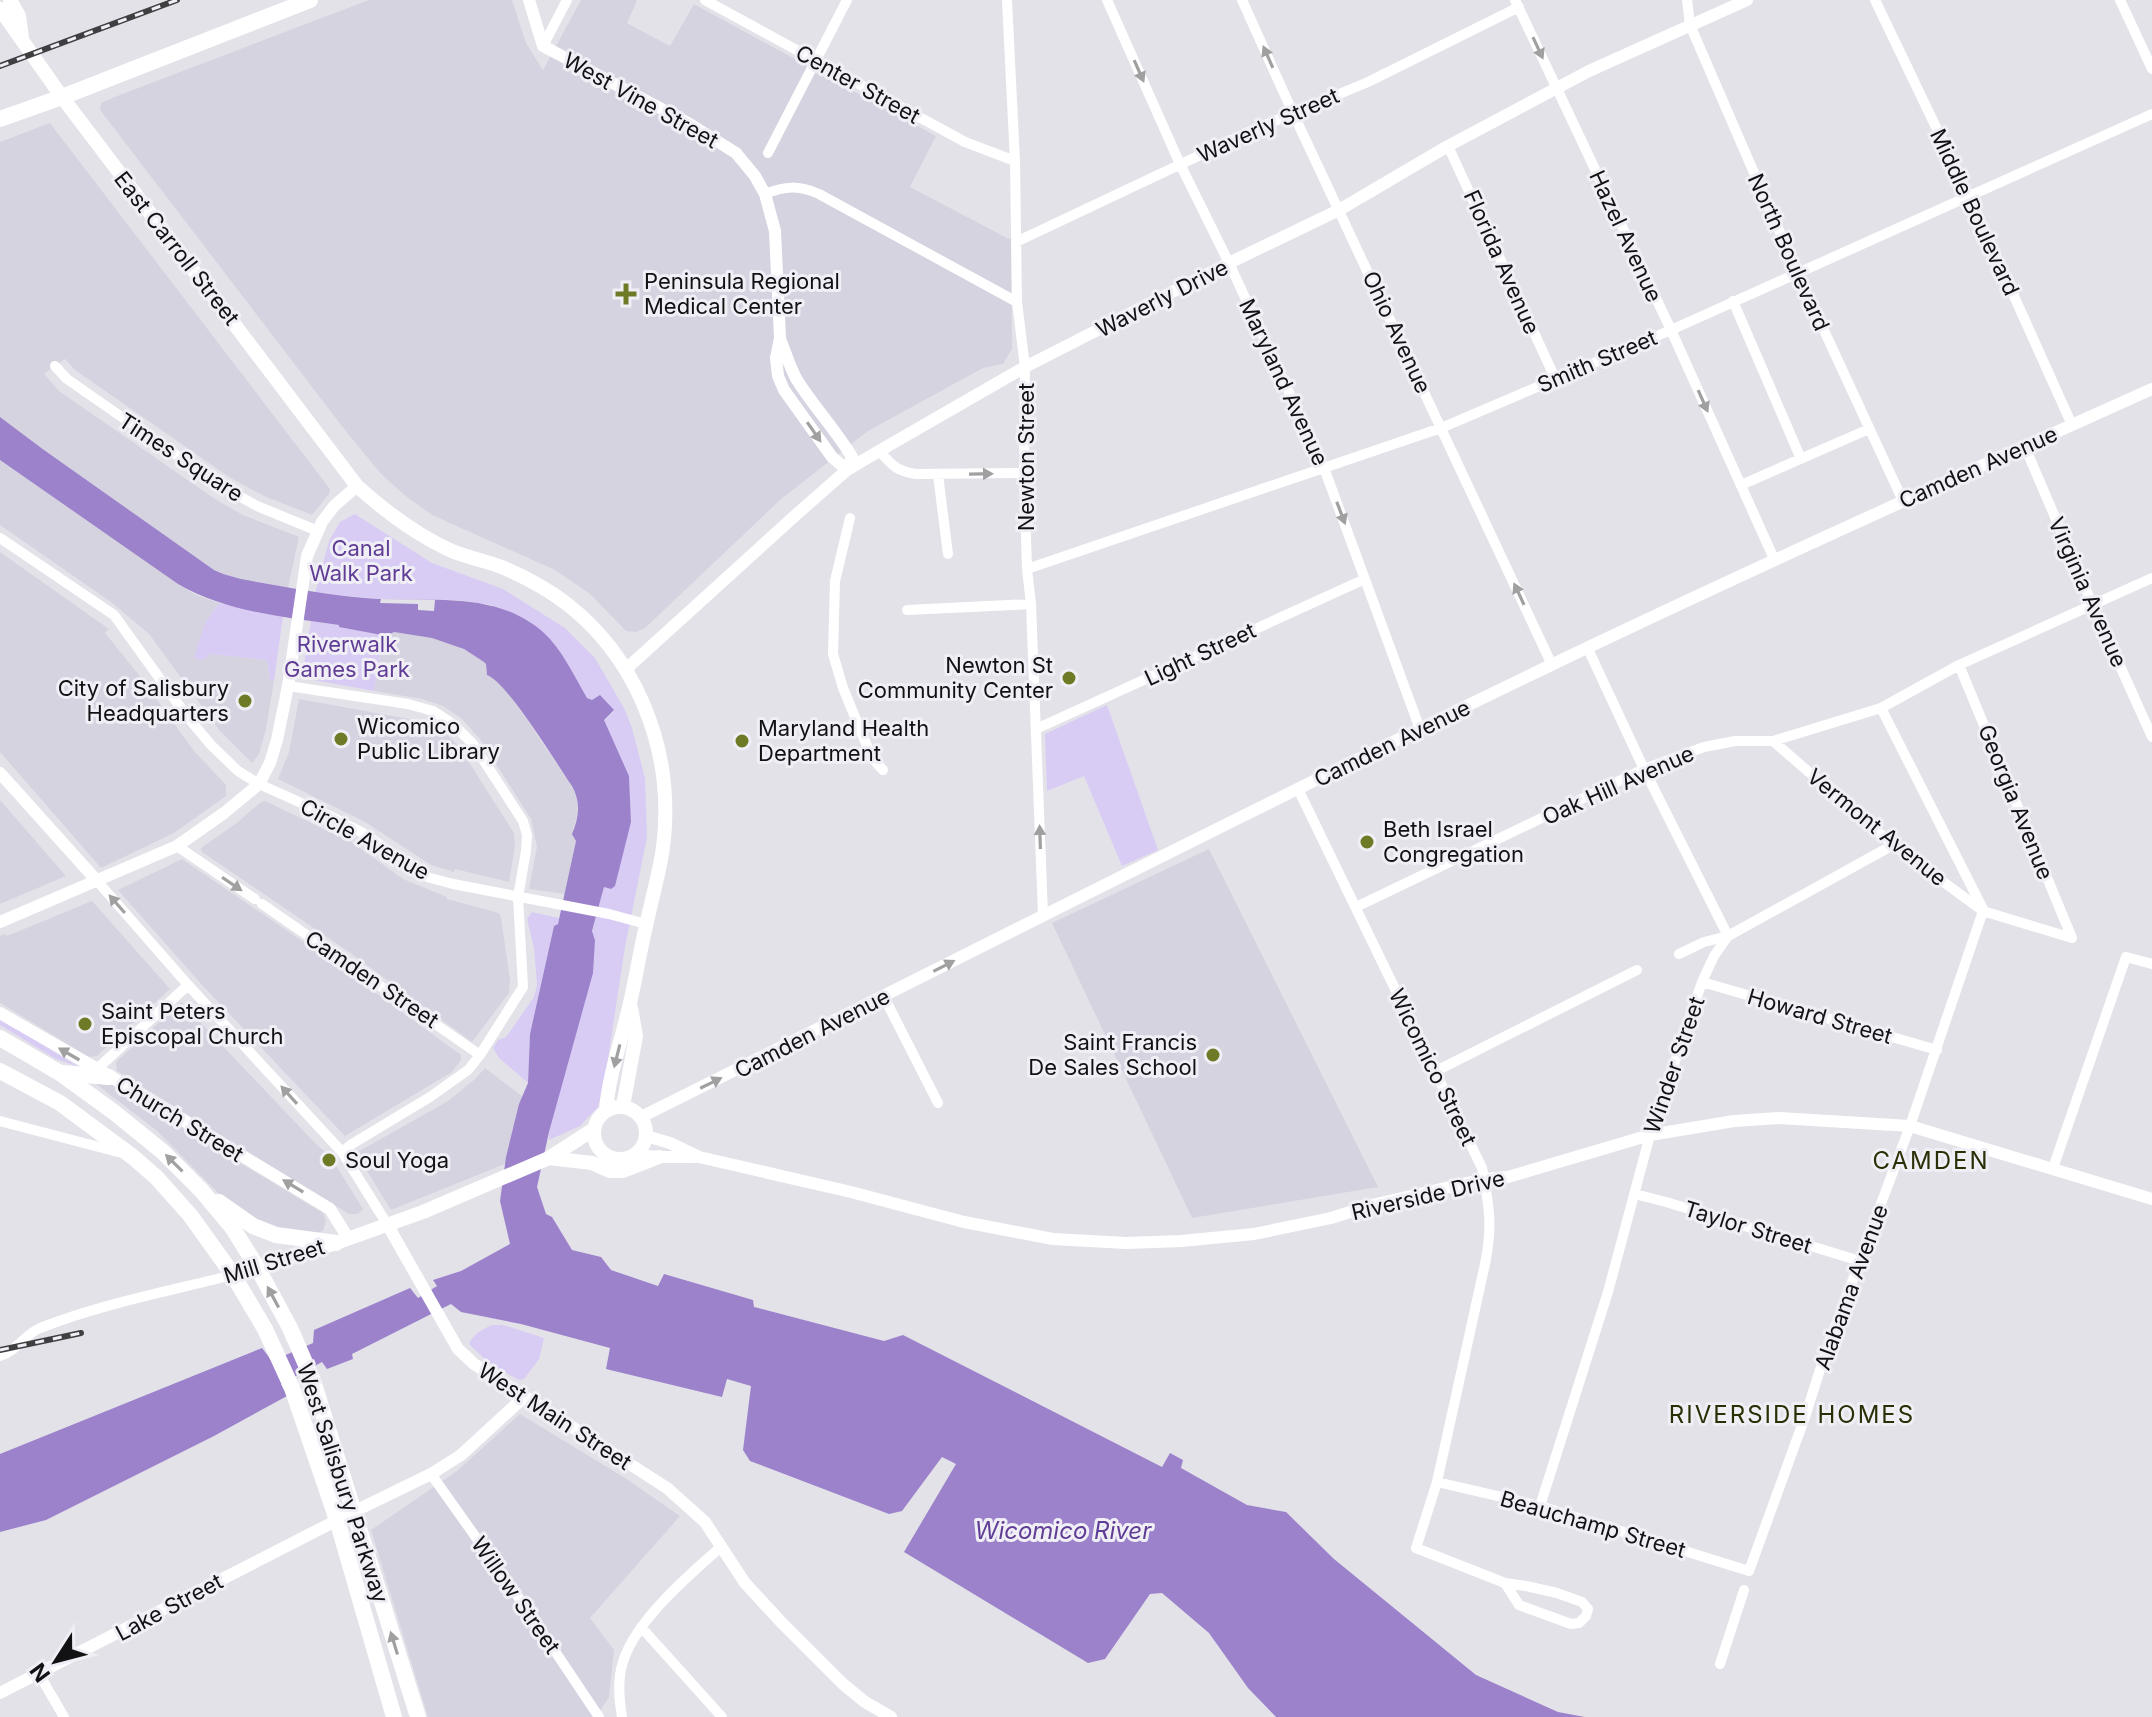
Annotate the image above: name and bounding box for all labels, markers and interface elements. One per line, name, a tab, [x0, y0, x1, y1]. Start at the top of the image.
one-way arrow	[1531, 36, 1545, 60]
street label: Center Street	[791, 39, 925, 129]
one-way arrow	[1261, 45, 1274, 68]
street label: West Vine Street	[559, 47, 723, 153]
one-way arrow	[1132, 59, 1145, 83]
street label: Waverly Street	[1193, 82, 1343, 168]
street label: Middle Boulevard	[1925, 125, 2025, 299]
street label: East Carroll Street	[109, 166, 245, 330]
street label: Hazel Avenue	[1584, 166, 1668, 306]
street label: North Boulevard	[1743, 169, 1835, 335]
street label: Florida Avenue	[1459, 186, 1545, 338]
street label: Waverly Drive	[1092, 254, 1232, 342]
street label: Ohio Avenue	[1357, 267, 1437, 397]
place label: Peninsula Regional Medical Center	[644, 268, 840, 319]
marker: Peninsula Regional Medical Center	[615, 283, 637, 305]
street label: Maryland Avenue	[1234, 295, 1334, 469]
street label: Smith Street	[1533, 324, 1661, 398]
street label: Newton Street	[1013, 383, 1039, 531]
one-way arrow	[1696, 389, 1709, 413]
street label: Times Square	[114, 407, 248, 507]
street label: Camden Avenue	[1895, 420, 2061, 514]
one-way arrow	[806, 421, 821, 442]
one-way arrow	[969, 467, 994, 480]
one-way arrow	[1335, 501, 1347, 525]
street label: Virginia Avenue	[2043, 513, 2133, 671]
park label: Canal Walk Park	[309, 535, 413, 586]
one-way arrow	[1512, 582, 1526, 606]
street label: Light Street	[1140, 617, 1260, 691]
park label: Riverwalk Games Park	[284, 631, 410, 682]
place label: Newton St Community Center	[858, 652, 1053, 703]
marker: Newton St Community Center	[1060, 669, 1078, 687]
place label: City of Salisbury Headquarters	[58, 675, 229, 726]
marker: City of Salisbury Headquarters	[236, 692, 254, 710]
street label: Camden Avenue	[1310, 694, 1474, 792]
place label: Wicomico Public Library	[357, 713, 500, 764]
place label: Maryland Health Department	[758, 715, 929, 766]
street label: Georgia Avenue	[1973, 721, 2059, 883]
marker: Wicomico Public Library	[332, 730, 350, 748]
marker: Maryland Health Department	[733, 732, 751, 750]
street label: Oak Hill Avenue	[1538, 740, 1698, 830]
street label: Vermont Avenue	[1802, 763, 1952, 891]
street label: Circle Avenue	[296, 793, 434, 885]
place label: Beth Israel Congregation	[1383, 816, 1524, 867]
one-way arrow	[1034, 824, 1047, 849]
marker: Beth Israel Congregation	[1358, 833, 1376, 851]
one-way arrow	[221, 876, 242, 891]
one-way arrow	[109, 894, 126, 914]
street label: Camden Street	[300, 925, 444, 1033]
one-way arrow	[932, 960, 955, 973]
street label: Camden Avenue	[730, 983, 894, 1083]
street label: Howard Street	[1745, 983, 1895, 1049]
street label: Wicomico Street	[1384, 984, 1482, 1150]
street label: Winder Street	[1638, 993, 1710, 1137]
place label: Saint Peters Episcopal Church	[101, 998, 284, 1049]
marker: Saint Peters Episcopal Church	[76, 1015, 94, 1033]
place label: Saint Francis De Sales School	[1028, 1029, 1197, 1080]
one-way arrow	[610, 1043, 622, 1068]
marker: Saint Francis De Sales School	[1204, 1046, 1222, 1064]
one-way arrow	[58, 1047, 80, 1061]
street label: Church Street	[112, 1071, 248, 1167]
one-way arrow	[700, 1076, 723, 1090]
one-way arrow	[281, 1086, 299, 1105]
district label: CAMDEN	[1872, 1146, 1990, 1175]
place label: Soul Yoga	[345, 1147, 449, 1173]
marker: Soul Yoga	[320, 1151, 338, 1169]
one-way arrow	[165, 1154, 184, 1173]
street label: Riverside Drive	[1349, 1165, 1507, 1225]
one-way arrow	[282, 1179, 304, 1193]
street label: Taylor Street	[1681, 1195, 1815, 1259]
street label: Alabama Avenue	[1809, 1201, 1893, 1373]
street label: Mill Street	[220, 1233, 328, 1289]
one-way arrow	[267, 1286, 280, 1309]
street label: West Main Street	[474, 1357, 636, 1475]
street label: West Salisbury Parkway	[292, 1360, 394, 1606]
district label: RIVERSIDE HOMES	[1669, 1400, 1915, 1429]
street label: Beauchamp Street	[1497, 1485, 1689, 1563]
water label: Wicomico River	[975, 1516, 1152, 1545]
street label: Willow Street	[466, 1532, 566, 1658]
street label: Lake Street	[111, 1568, 227, 1646]
north arrow	[16, 1621, 96, 1701]
one-way arrow	[387, 1630, 400, 1654]
text: N	[24, 1658, 55, 1687]

